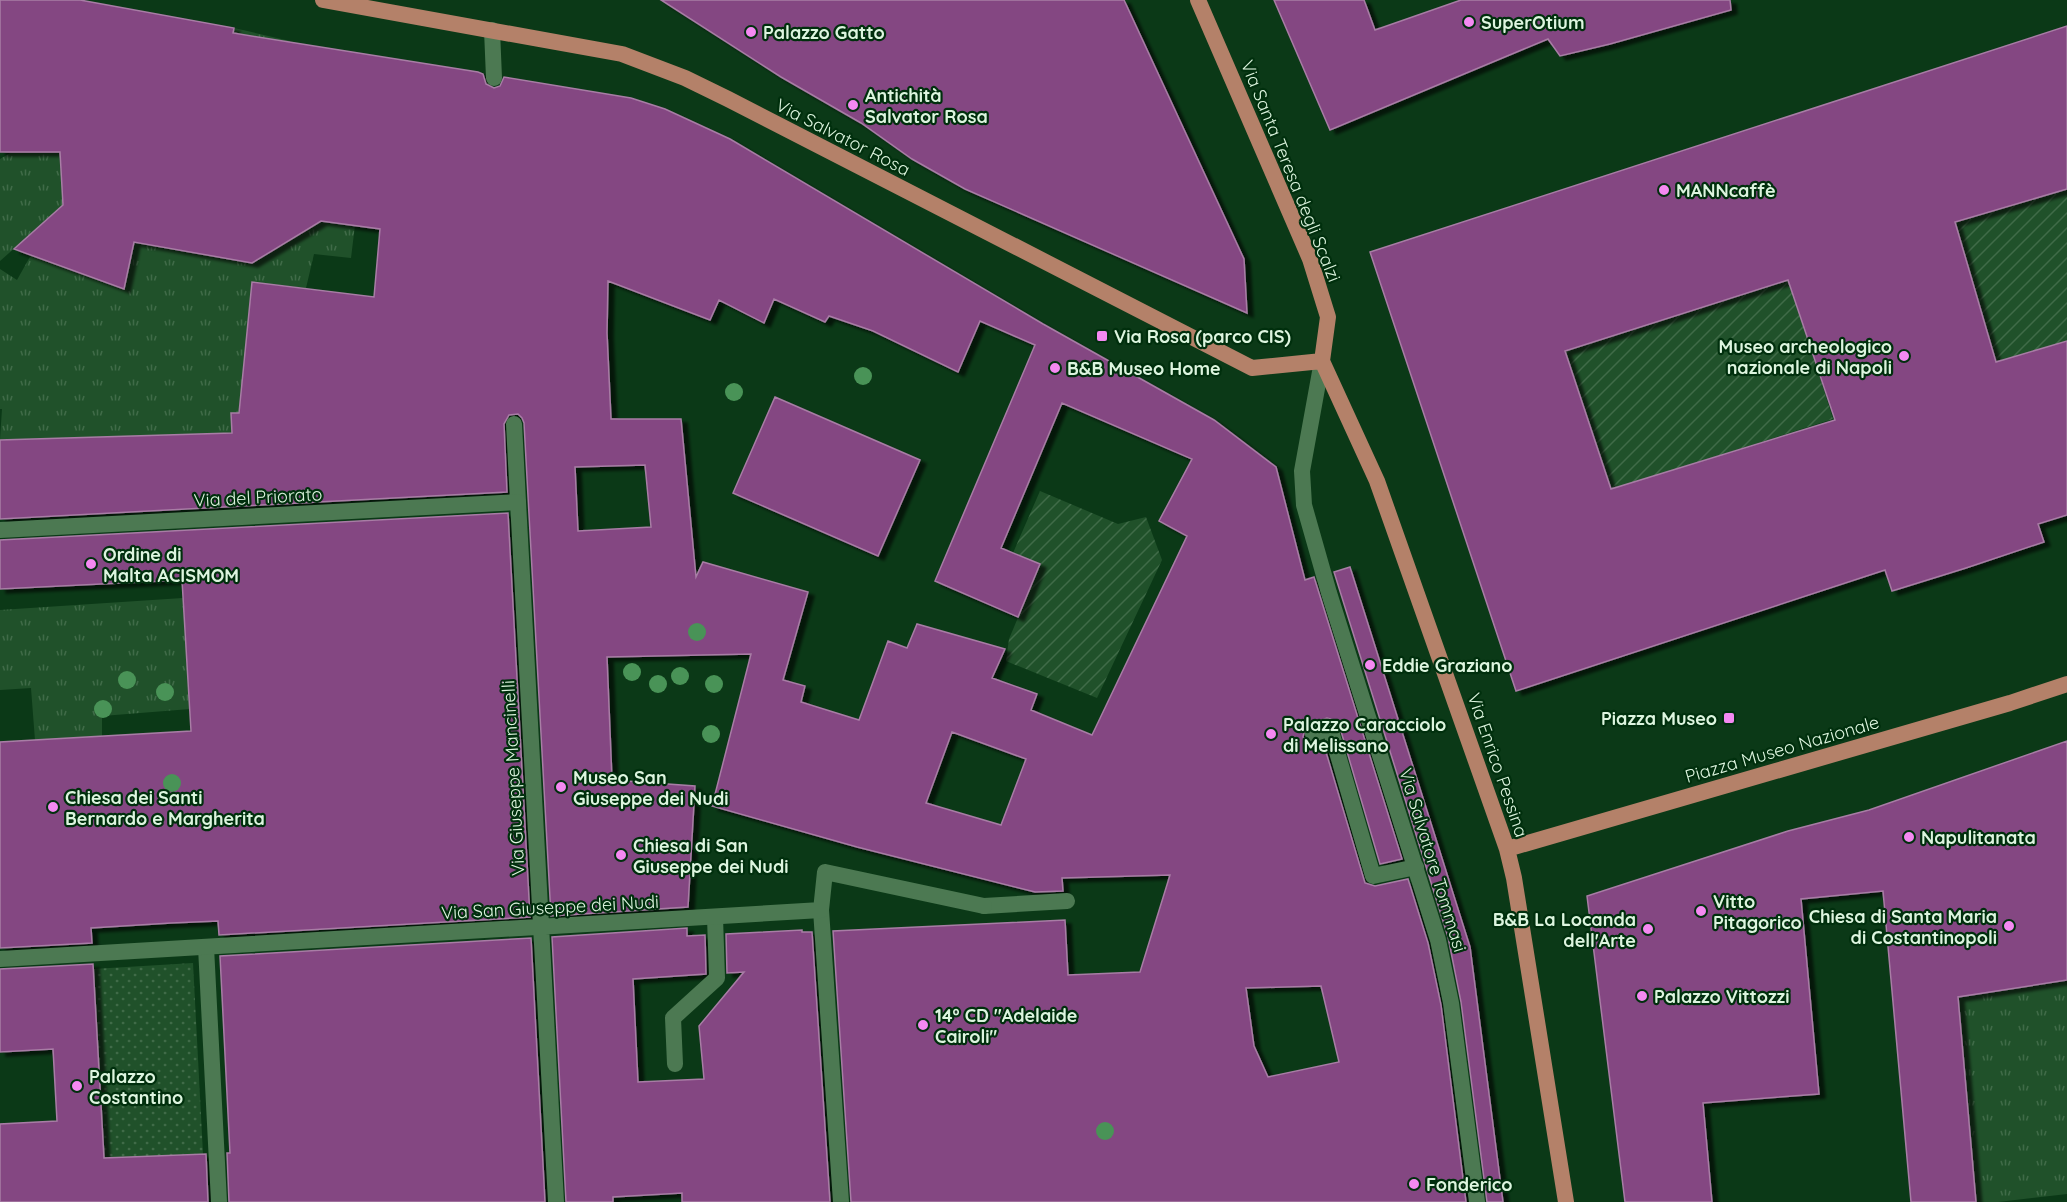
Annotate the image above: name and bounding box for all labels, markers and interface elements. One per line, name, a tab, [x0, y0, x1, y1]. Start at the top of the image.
place label: SuperOtium	[1481, 11, 1584, 34]
marker: SuperOtium	[1462, 15, 1476, 29]
place label: Palazzo Gatto	[763, 21, 885, 44]
marker: Palazzo Gatto	[744, 25, 758, 39]
street label: Via Santa Teresa degli Scalzi	[1236, 57, 1346, 285]
place label: Antichità Salvator Rosa	[865, 84, 988, 128]
street label: Via Salvator Rosa	[772, 93, 914, 181]
marker: Antichità Salvator Rosa	[846, 98, 860, 112]
place label: MANNcaffè	[1676, 179, 1776, 202]
marker: MANNcaffè	[1657, 183, 1671, 197]
place label: Via Rosa (parco CIS)	[1114, 325, 1291, 348]
marker: Via Rosa (parco CIS)	[1095, 329, 1109, 343]
place label: Museo archeologico nazionale di Napoli	[1718, 335, 1892, 379]
marker: Museo archeologico nazionale di Napoli	[1897, 349, 1911, 363]
place label: B&B Museo Home	[1067, 357, 1221, 380]
marker: B&B Museo Home	[1048, 361, 1062, 375]
street label: Via del Priorato	[193, 482, 323, 512]
place label: Ordine di Malta ACISMOM	[103, 543, 239, 587]
marker: Ordine di Malta ACISMOM	[84, 557, 98, 571]
place label: Eddie Graziano	[1382, 654, 1512, 677]
marker: Eddie Graziano	[1363, 658, 1377, 672]
street label: Via Giuseppe Mancinelli	[496, 680, 530, 876]
street label: Via Enrico Pessina	[1463, 690, 1533, 840]
place label: Piazza Museo	[1601, 707, 1717, 730]
street label: Piazza Museo Nazionale	[1682, 710, 1882, 788]
marker: Piazza Museo	[1722, 711, 1736, 725]
place label: Palazzo Caracciolo di Melissano	[1283, 713, 1446, 757]
marker: Palazzo Caracciolo di Melissano	[1264, 727, 1278, 741]
street label: Via Salvatore Tommasi	[1394, 765, 1472, 955]
place label: Museo San Giuseppe dei Nudi	[573, 766, 728, 810]
marker: Museo San Giuseppe dei Nudi	[554, 780, 568, 794]
place label: Chiesa dei Santi Bernardo e Margherita	[65, 786, 265, 830]
marker: Chiesa dei Santi Bernardo e Margherita	[46, 800, 60, 814]
place label: Napulitanata	[1921, 826, 2036, 849]
marker: Napulitanata	[1902, 830, 1916, 844]
place label: Chiesa di San Giuseppe dei Nudi	[633, 834, 788, 878]
marker: Chiesa di San Giuseppe dei Nudi	[614, 848, 628, 862]
street label: Via San Giuseppe dei Nudi	[441, 890, 659, 924]
place label: Vitto Pitagorico	[1713, 890, 1802, 934]
marker: Vitto Pitagorico	[1694, 904, 1708, 918]
place label: Chiesa di Santa Maria di Costantinopoli	[1809, 905, 1997, 949]
place label: B&B La Locanda dell'Arte	[1493, 908, 1636, 952]
marker: Chiesa di Santa Maria di Costantinopoli	[2002, 919, 2016, 933]
marker: B&B La Locanda dell'Arte	[1641, 922, 1655, 936]
place label: Palazzo Vittozzi	[1654, 985, 1790, 1008]
marker: Palazzo Vittozzi	[1635, 989, 1649, 1003]
place label: 14° CD "Adelaide Cairoli"	[935, 1004, 1077, 1048]
marker: 14° CD "Adelaide Cairoli"	[916, 1018, 930, 1032]
place label: Palazzo Costantino	[89, 1065, 183, 1109]
marker: Palazzo Costantino	[70, 1079, 84, 1093]
place label: Fonderico	[1426, 1173, 1512, 1196]
marker: Fonderico	[1407, 1177, 1421, 1191]

